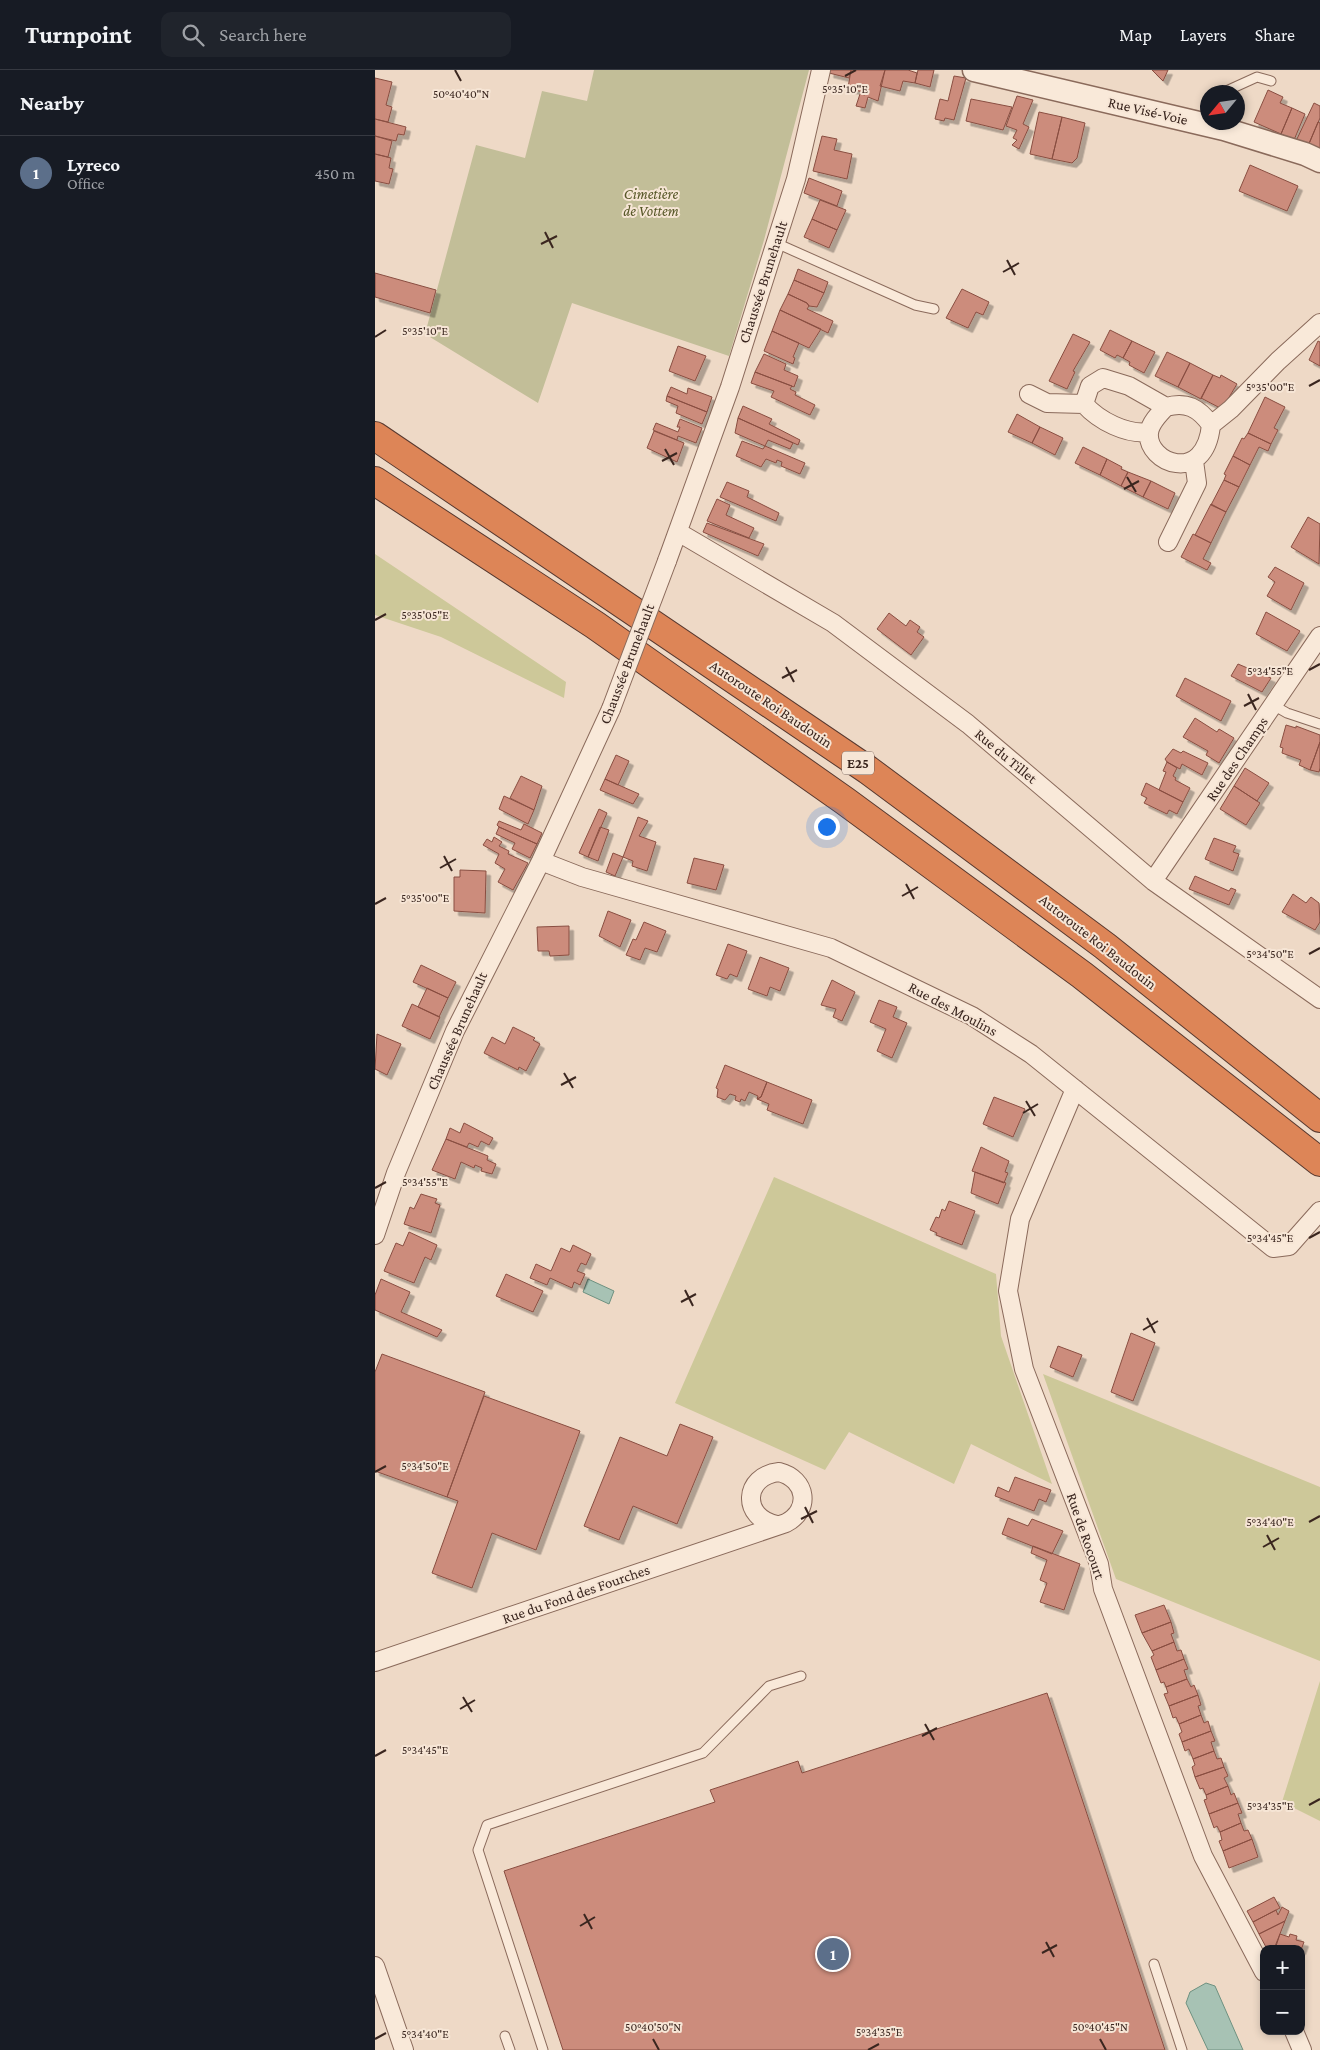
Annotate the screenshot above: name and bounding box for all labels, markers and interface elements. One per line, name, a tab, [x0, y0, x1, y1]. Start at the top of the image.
search box	[161, 12, 511, 57]
text: Turnpoint	[25, 21, 131, 48]
icon: search	[179, 21, 207, 49]
text: Search here	[219, 24, 307, 45]
text: Map	[1119, 25, 1152, 45]
text: Layers	[1180, 25, 1227, 45]
text: Share	[1255, 25, 1295, 45]
text: 5°35'10"E	[822, 82, 868, 96]
north arrow	[1200, 85, 1245, 130]
text: 50°40'40"N	[433, 87, 489, 101]
text: Nearby	[20, 91, 84, 115]
street label: Rue Visé-Voie	[1107, 94, 1190, 128]
text: Lyreco	[67, 154, 120, 175]
text: 1	[33, 165, 39, 182]
text: 450 m	[314, 165, 355, 182]
text: Office	[67, 175, 105, 192]
park label: Cimetière de Vottem	[623, 186, 679, 219]
street label: Chaussée Brunehault	[736, 218, 791, 345]
text: 5°35'10"E	[402, 324, 448, 338]
text: 5°35'00"E	[1246, 380, 1295, 394]
street label: Chaussée Brunehault	[597, 601, 658, 726]
text: 5°35'05"E	[401, 608, 449, 622]
street label: Autoroute Roi Baudouin	[707, 657, 835, 751]
text: 5°34'55"E	[1247, 664, 1294, 678]
street label: Rue des Champs	[1203, 714, 1272, 805]
street label: Rue du Tillet	[972, 726, 1041, 787]
road number: E25	[842, 751, 874, 774]
your location	[814, 814, 840, 840]
text: 5°35'00"E	[401, 891, 450, 905]
street label: Autoroute Roi Baudouin	[1036, 891, 1160, 993]
text: 5°34'50"E	[1246, 947, 1294, 961]
street label: Chaussée Brunehault	[424, 969, 491, 1093]
street label: Rue des Moulins	[906, 979, 1000, 1039]
text: 5°34'55"E	[402, 1175, 449, 1189]
text: 5°34'45"E	[1247, 1231, 1294, 1245]
text: 5°34'50"E	[401, 1459, 449, 1473]
street label: Rue de Rocourt	[1064, 1491, 1109, 1582]
text: 5°34'40"E	[1246, 1515, 1294, 1529]
street label: Rue du Fond des Fourches	[500, 1561, 652, 1627]
text: 5°34'45"E	[402, 1743, 449, 1757]
text: 5°34'35"E	[1247, 1799, 1294, 1813]
pin: 1	[817, 1935, 849, 1973]
map controls	[1260, 1945, 1305, 2035]
button: +	[1260, 1945, 1305, 1990]
button: −	[1260, 1990, 1305, 2035]
text: 50°40'50"N	[625, 2020, 681, 2034]
text: 50°40'45"N	[1072, 2020, 1128, 2034]
text: 5°34'35"E	[856, 2025, 903, 2039]
text: 5°34'40"E	[401, 2027, 449, 2041]

